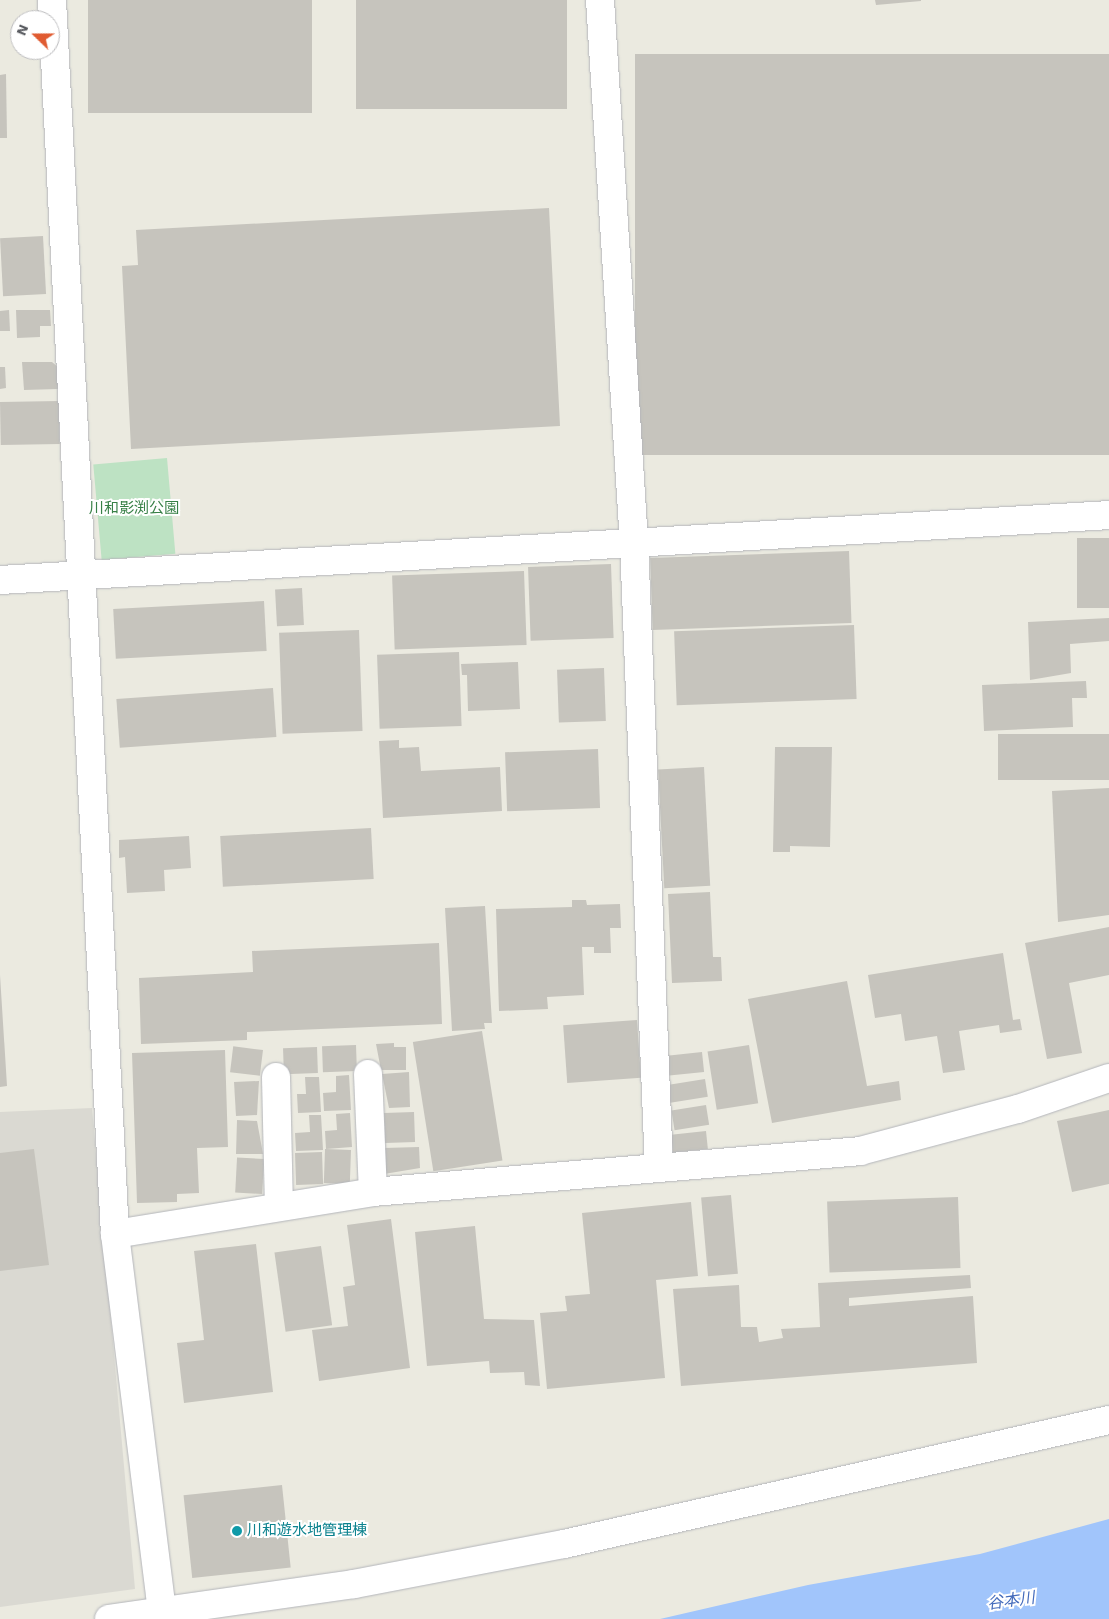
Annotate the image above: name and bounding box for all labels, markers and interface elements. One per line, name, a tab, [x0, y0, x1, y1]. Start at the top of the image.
north arrow	[10, 10, 60, 60]
text: N	[13, 22, 31, 38]
park label: 川和影渕公園	[89, 500, 179, 518]
place label: 川和遊水地管理棟	[247, 1522, 367, 1540]
marker: 川和遊水地管理棟	[231, 1525, 243, 1537]
water label: 谷本川	[986, 1588, 1036, 1614]

